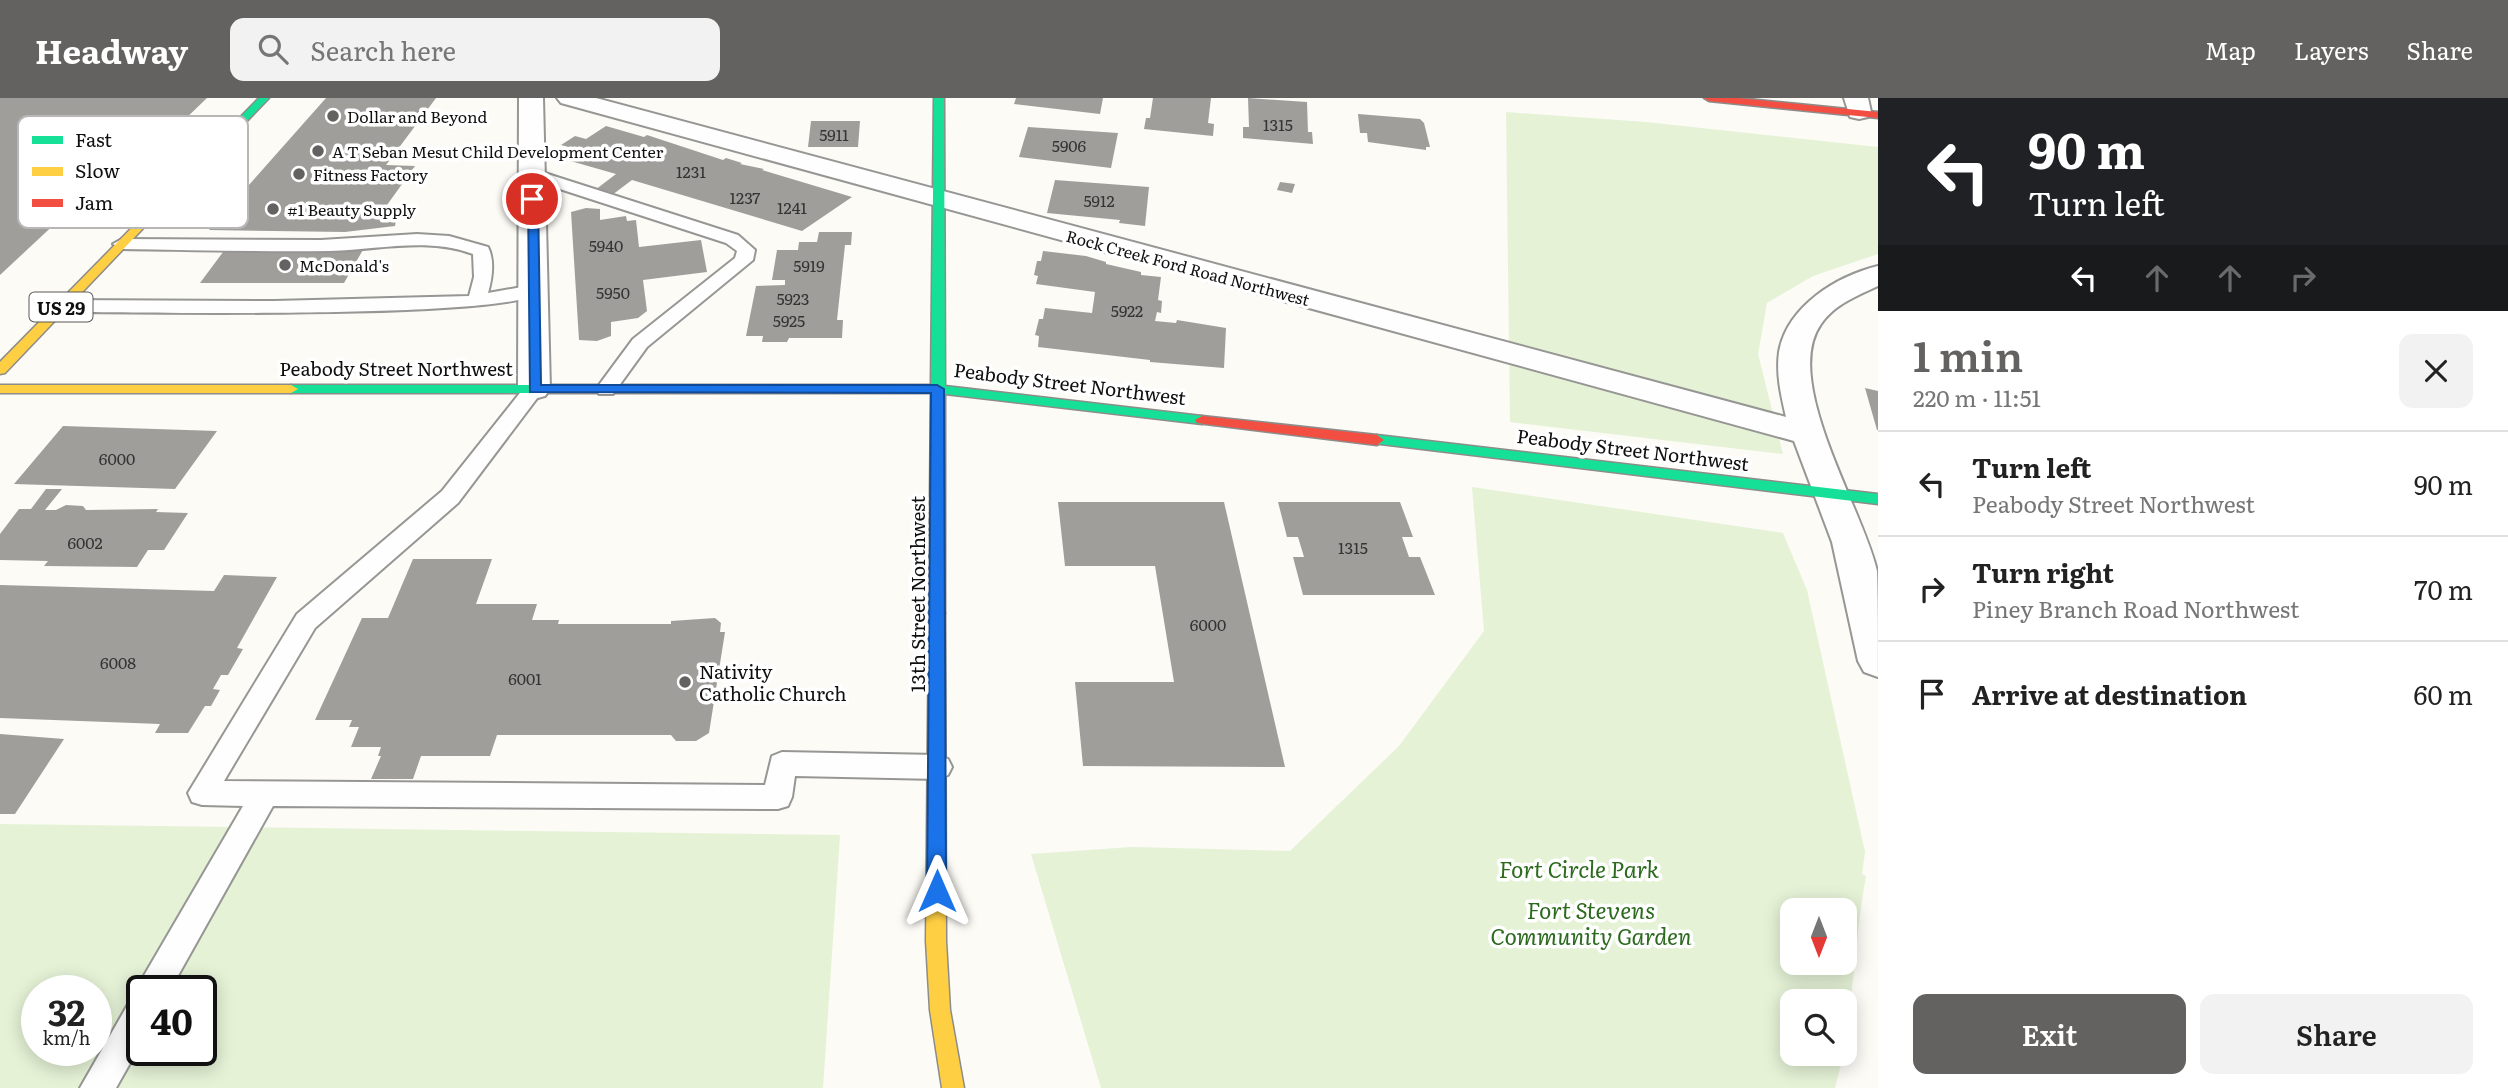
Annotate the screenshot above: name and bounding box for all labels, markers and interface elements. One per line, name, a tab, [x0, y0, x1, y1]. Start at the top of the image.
search box	[230, 18, 720, 81]
text: Headway	[35, 25, 188, 74]
icon: search	[254, 30, 292, 68]
text: Search here	[310, 30, 456, 69]
text: Map	[2205, 32, 2256, 67]
text: Layers	[2294, 32, 2368, 67]
text: Share	[2406, 32, 2473, 67]
place label: Dollar and Beyond	[347, 104, 487, 128]
marker: Dollar and Beyond	[325, 108, 341, 124]
text: 90 m	[2028, 111, 2145, 184]
house number: 1315	[1263, 112, 1293, 136]
legend	[18, 116, 248, 228]
house number: 5911	[819, 122, 849, 146]
text: Fast	[75, 125, 112, 153]
icon: left	[1913, 126, 2004, 217]
house number: 5906	[1052, 133, 1087, 157]
place label: A T Seban Mesut Child Development Center	[332, 139, 664, 163]
marker: A T Seban Mesut Child Development Center	[310, 143, 326, 159]
text: Slow	[75, 156, 120, 184]
house number: 1231	[676, 159, 706, 183]
place label: Fitness Factory	[313, 162, 429, 186]
marker: Fitness Factory	[291, 166, 307, 182]
pin	[502, 169, 562, 229]
text: Turn left	[2028, 178, 2165, 226]
icon: arrive	[513, 180, 551, 218]
house number: 1237	[730, 185, 760, 209]
text: Jam	[75, 188, 113, 216]
house number: 5912	[1083, 188, 1115, 212]
house number: 1241	[777, 195, 807, 219]
place label: #1 Beauty Supply	[287, 197, 417, 221]
marker: #1 Beauty Supply	[265, 201, 281, 217]
street label: Rock Creek Ford Road Northwest	[1064, 223, 1313, 311]
house number: 5940	[589, 233, 623, 257]
place label: McDonald's	[299, 253, 389, 277]
house number: 5919	[793, 253, 825, 277]
marker: McDonald's	[277, 257, 293, 273]
icon: left	[2065, 259, 2103, 297]
icon: ahead	[2138, 259, 2176, 297]
icon: ahead	[2211, 259, 2249, 297]
icon: right	[2284, 259, 2322, 297]
house number: 5950	[596, 280, 630, 304]
house number: 5923	[776, 286, 810, 310]
road number: US 29	[29, 292, 92, 322]
house number: 5922	[1111, 298, 1143, 322]
house number: 5925	[773, 308, 805, 332]
text: 1 min	[1913, 323, 2023, 385]
button: close	[2399, 334, 2473, 408]
street label: Peabody Street Northwest	[279, 354, 513, 382]
street label: Peabody Street Northwest	[952, 355, 1188, 411]
text: 220 m · 11:51	[1913, 380, 2041, 414]
street label: Peabody Street Northwest	[1515, 421, 1751, 477]
house number: 6000	[99, 446, 135, 470]
text: Turn left	[1972, 447, 2091, 486]
text: 90 m	[2414, 464, 2473, 503]
icon: left	[1913, 465, 1951, 503]
text: Peabody Street Northwest	[1972, 486, 2255, 520]
street label: 13th Street Northwest	[903, 496, 931, 692]
house number: 6002	[67, 530, 103, 554]
house number: 1315	[1338, 535, 1368, 559]
text: Turn right	[1972, 552, 2114, 591]
text: 70 m	[2414, 569, 2473, 608]
icon: right	[1913, 570, 1951, 608]
text: Piney Branch Road Northwest	[1972, 591, 2299, 625]
house number: 6000	[1190, 612, 1226, 636]
house number: 6008	[100, 650, 136, 674]
place label: Nativity Catholic Church	[699, 657, 847, 707]
house number: 6001	[508, 666, 542, 690]
marker: Nativity Catholic Church	[677, 674, 693, 690]
text: Arrive at destination	[1972, 674, 2247, 713]
text: 60 m	[2414, 674, 2473, 713]
icon: arrive	[1913, 675, 1951, 713]
park label: Fort Circle Park	[1499, 851, 1660, 885]
position arrow	[900, 854, 974, 928]
park label: Fort Stevens Community Garden	[1490, 892, 1692, 952]
north arrow	[1780, 898, 1857, 975]
map controls	[1780, 898, 1857, 1066]
speed limit sign: 40	[126, 975, 217, 1066]
text: 32	[48, 985, 85, 1037]
button: search	[1780, 989, 1857, 1066]
button: Exit	[1913, 994, 2186, 1074]
button: Share	[2200, 994, 2473, 1074]
text: km/h	[43, 1024, 90, 1051]

